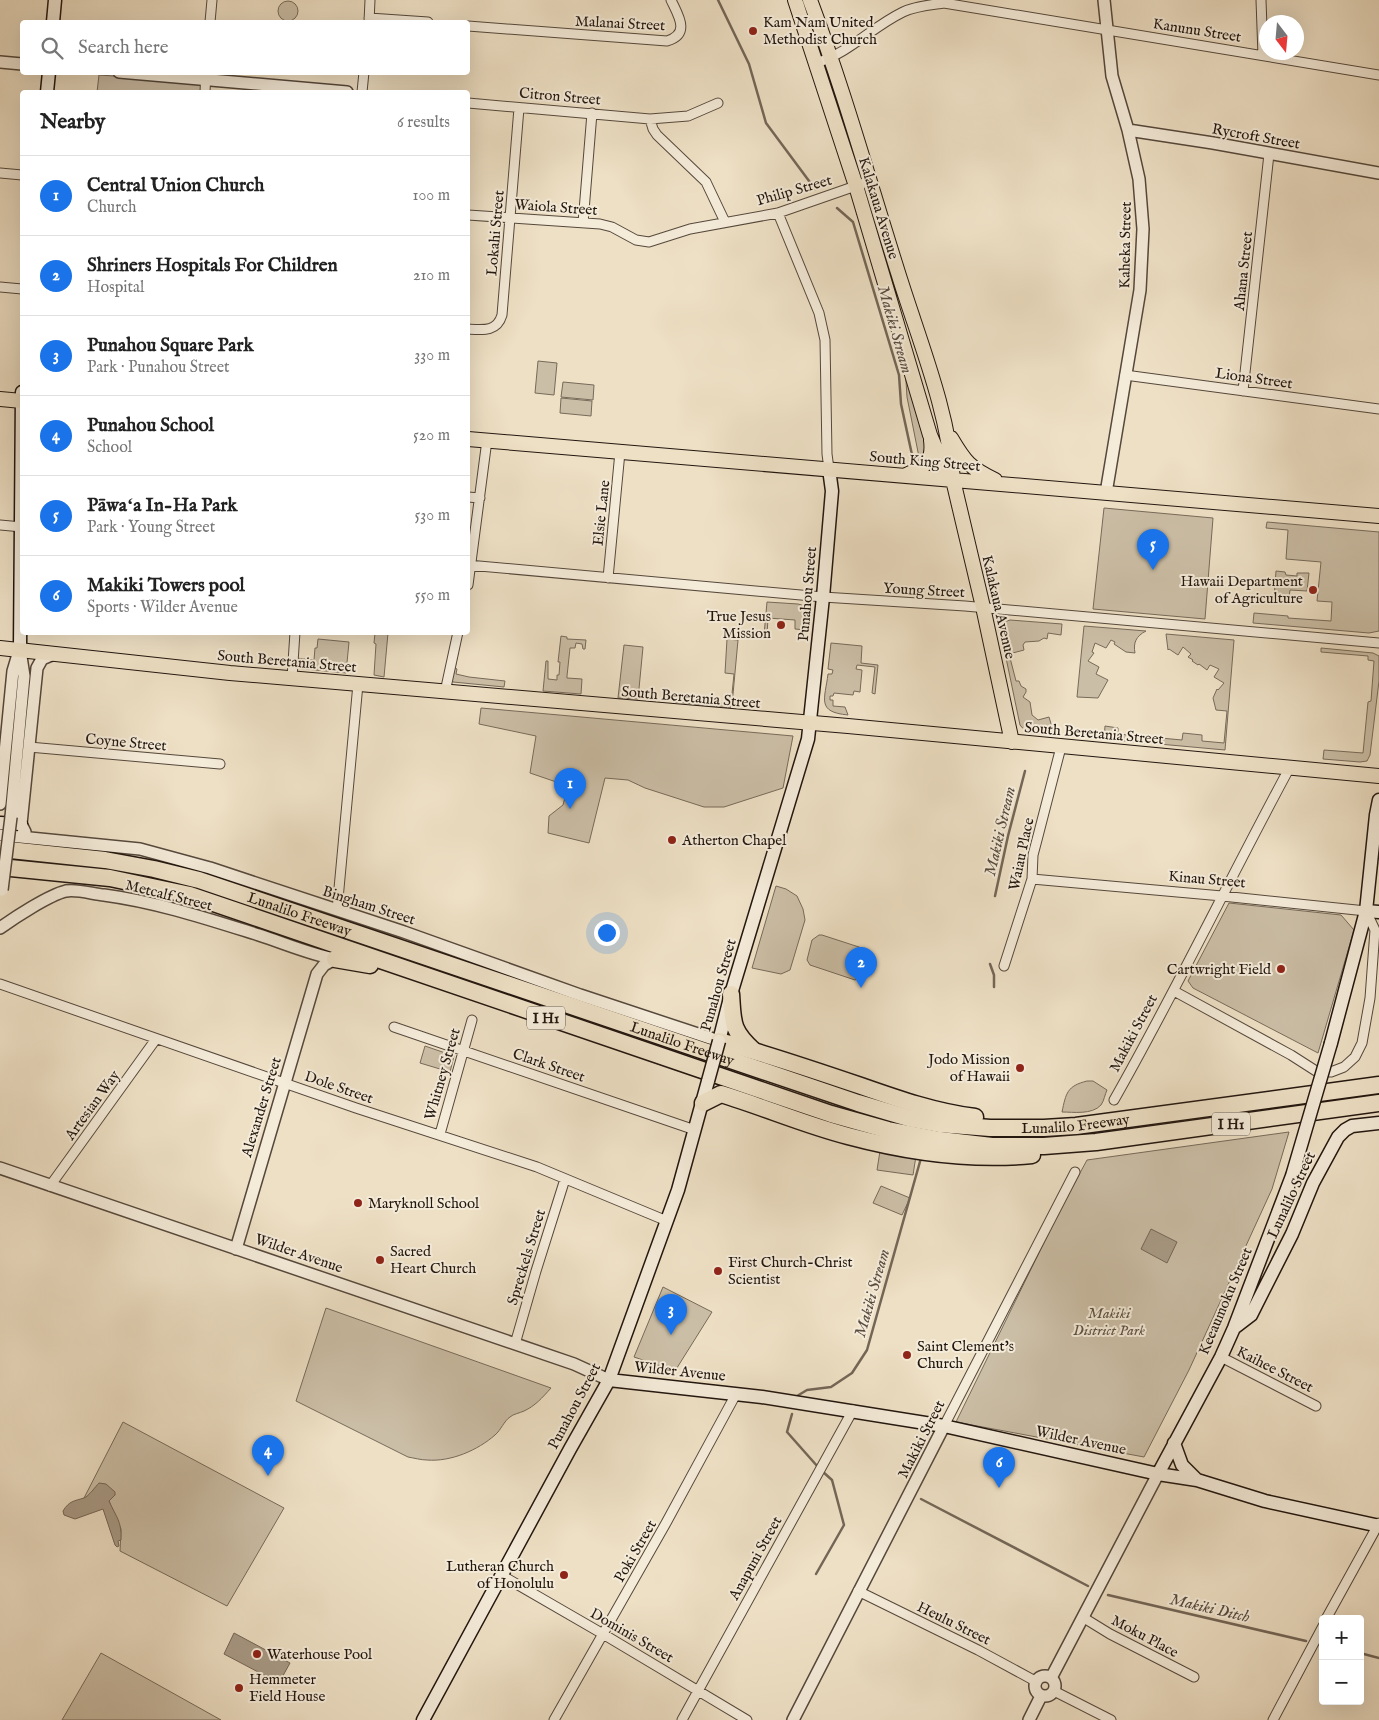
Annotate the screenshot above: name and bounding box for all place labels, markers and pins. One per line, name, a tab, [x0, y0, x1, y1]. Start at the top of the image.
place label: Kam Nam United Methodist Church	[763, 13, 877, 49]
marker: Kam Nam United Methodist Church	[747, 25, 759, 37]
pin: 5	[1137, 529, 1169, 570]
place label: Hawaii Department of Agriculture	[1180, 572, 1303, 608]
marker: Hawaii Department of Agriculture	[1307, 584, 1319, 596]
place label: True Jesus Mission	[707, 607, 771, 643]
marker: True Jesus Mission	[775, 619, 787, 631]
pin: 1	[554, 768, 586, 809]
place label: Atherton Chapel	[681, 831, 787, 850]
marker: Atherton Chapel	[666, 834, 678, 846]
pin: 2	[845, 947, 877, 988]
place label: Cartwright Field	[1167, 960, 1272, 979]
marker: Cartwright Field	[1275, 963, 1287, 975]
place label: Jodo Mission of Hawaii	[926, 1050, 1010, 1086]
marker: Jodo Mission of Hawaii	[1014, 1062, 1026, 1074]
place label: Maryknoll School	[368, 1194, 480, 1213]
marker: Maryknoll School	[352, 1197, 364, 1209]
place label: Sacred Heart Church	[390, 1242, 476, 1278]
place label: First Church-Christ Scientist	[728, 1253, 853, 1289]
marker: Sacred Heart Church	[374, 1254, 386, 1266]
marker: First Church-Christ Scientist	[712, 1265, 724, 1277]
pin: 3	[655, 1294, 687, 1335]
place label: Saint Clement's Church	[917, 1337, 1014, 1373]
marker: Saint Clement's Church	[901, 1349, 913, 1361]
pin: 4	[252, 1435, 284, 1476]
pin: 6	[983, 1447, 1015, 1488]
place label: Lutheran Church of Honolulu	[446, 1557, 554, 1593]
marker: Lutheran Church of Honolulu	[558, 1569, 570, 1581]
place label: Waterhouse Pool	[267, 1645, 373, 1664]
marker: Waterhouse Pool	[251, 1648, 263, 1660]
place label: Hemmeter Field House	[249, 1670, 325, 1706]
marker: Hemmeter Field House	[233, 1682, 245, 1694]

